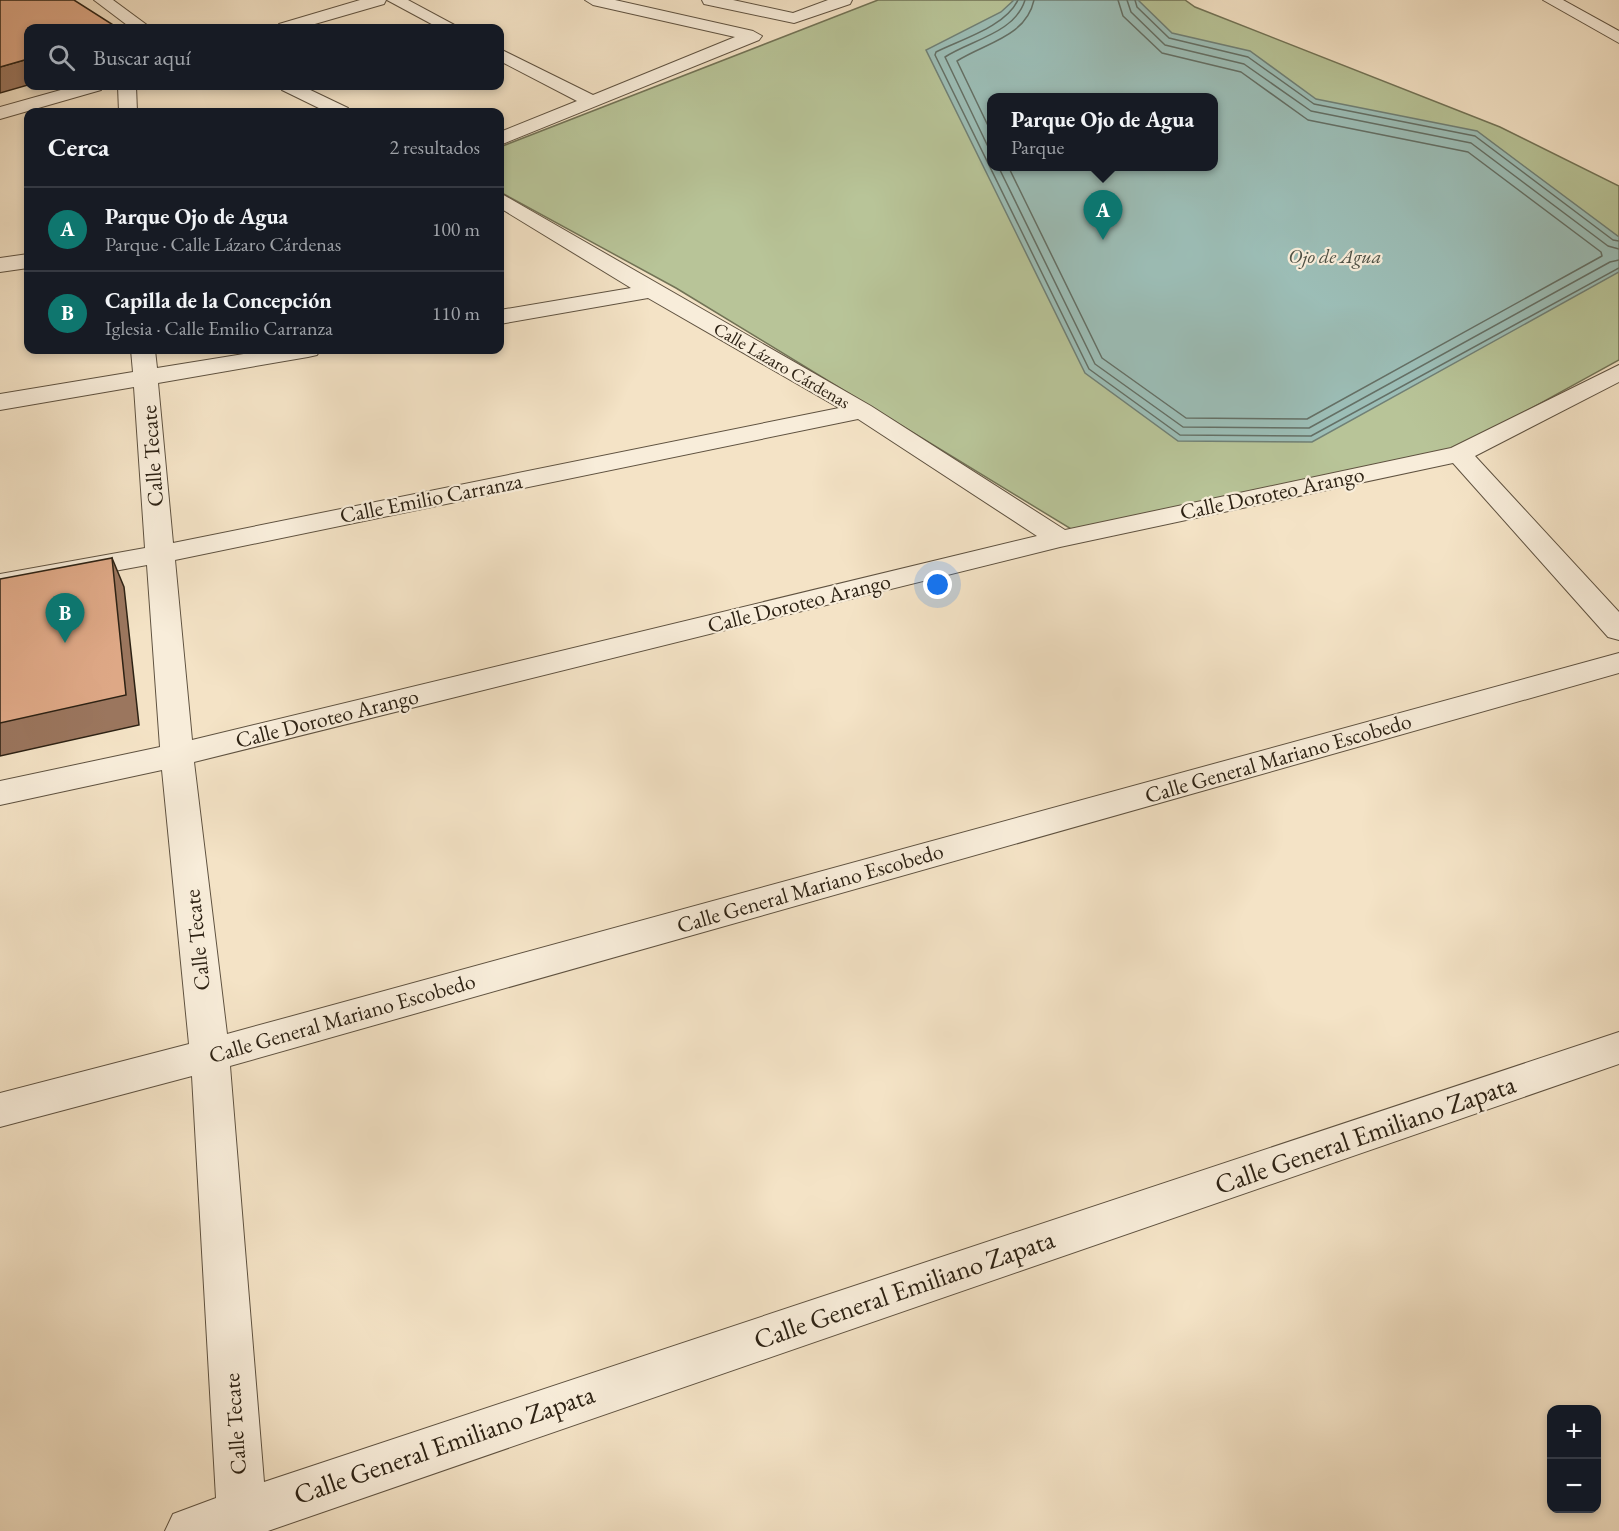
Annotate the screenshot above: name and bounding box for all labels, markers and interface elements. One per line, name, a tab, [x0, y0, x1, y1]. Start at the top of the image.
search box	[24, 24, 504, 90]
icon: search	[45, 41, 78, 74]
text: Buscar aquí	[93, 43, 191, 72]
popup	[987, 93, 1218, 171]
text: Parque Ojo de Agua	[1011, 105, 1194, 134]
text: Cerca	[48, 130, 109, 164]
text: 2 resultados	[389, 134, 480, 160]
text: Parque	[1011, 134, 1064, 160]
pin: A	[1084, 190, 1122, 240]
text: Parque Ojo de Agua	[105, 202, 288, 231]
text: A	[60, 216, 75, 242]
text: 100 m	[432, 216, 480, 242]
text: Parque · Calle Lázaro Cárdenas	[105, 231, 341, 257]
water label: Ojo de Agua	[1288, 243, 1382, 269]
text: Capilla de la Concepción	[105, 286, 332, 315]
text: B	[61, 300, 74, 326]
text: 110 m	[432, 300, 480, 326]
text: Iglesia · Calle Emilio Carranza	[105, 315, 333, 341]
street label: Calle Lázaro Cárdenas	[710, 317, 854, 413]
street label: Calle Tecate	[134, 404, 170, 508]
street label: Calle Doroteo Arango	[1177, 459, 1367, 527]
street label: Calle Emilio Carranza	[337, 466, 525, 530]
street label: Calle Doroteo Arango	[704, 566, 894, 640]
your location	[923, 570, 952, 599]
pin: B	[46, 594, 84, 643]
street label: Calle Doroteo Arango	[232, 681, 422, 755]
street label: Calle General Mariano Escobedo	[1141, 706, 1415, 810]
street label: Calle General Mariano Escobedo	[673, 836, 947, 940]
street label: Calle Tecate	[177, 888, 217, 992]
street label: Calle General Mariano Escobedo	[205, 966, 479, 1070]
street label: Calle General Emiliano Zapata	[1210, 1066, 1520, 1202]
street label: Calle General Emiliano Zapata	[749, 1221, 1059, 1357]
street label: Calle Tecate	[217, 1372, 253, 1476]
street label: Calle General Emiliano Zapata	[289, 1376, 599, 1512]
map controls	[1547, 1405, 1601, 1513]
button: +	[1547, 1405, 1601, 1459]
button: −	[1547, 1459, 1601, 1513]

